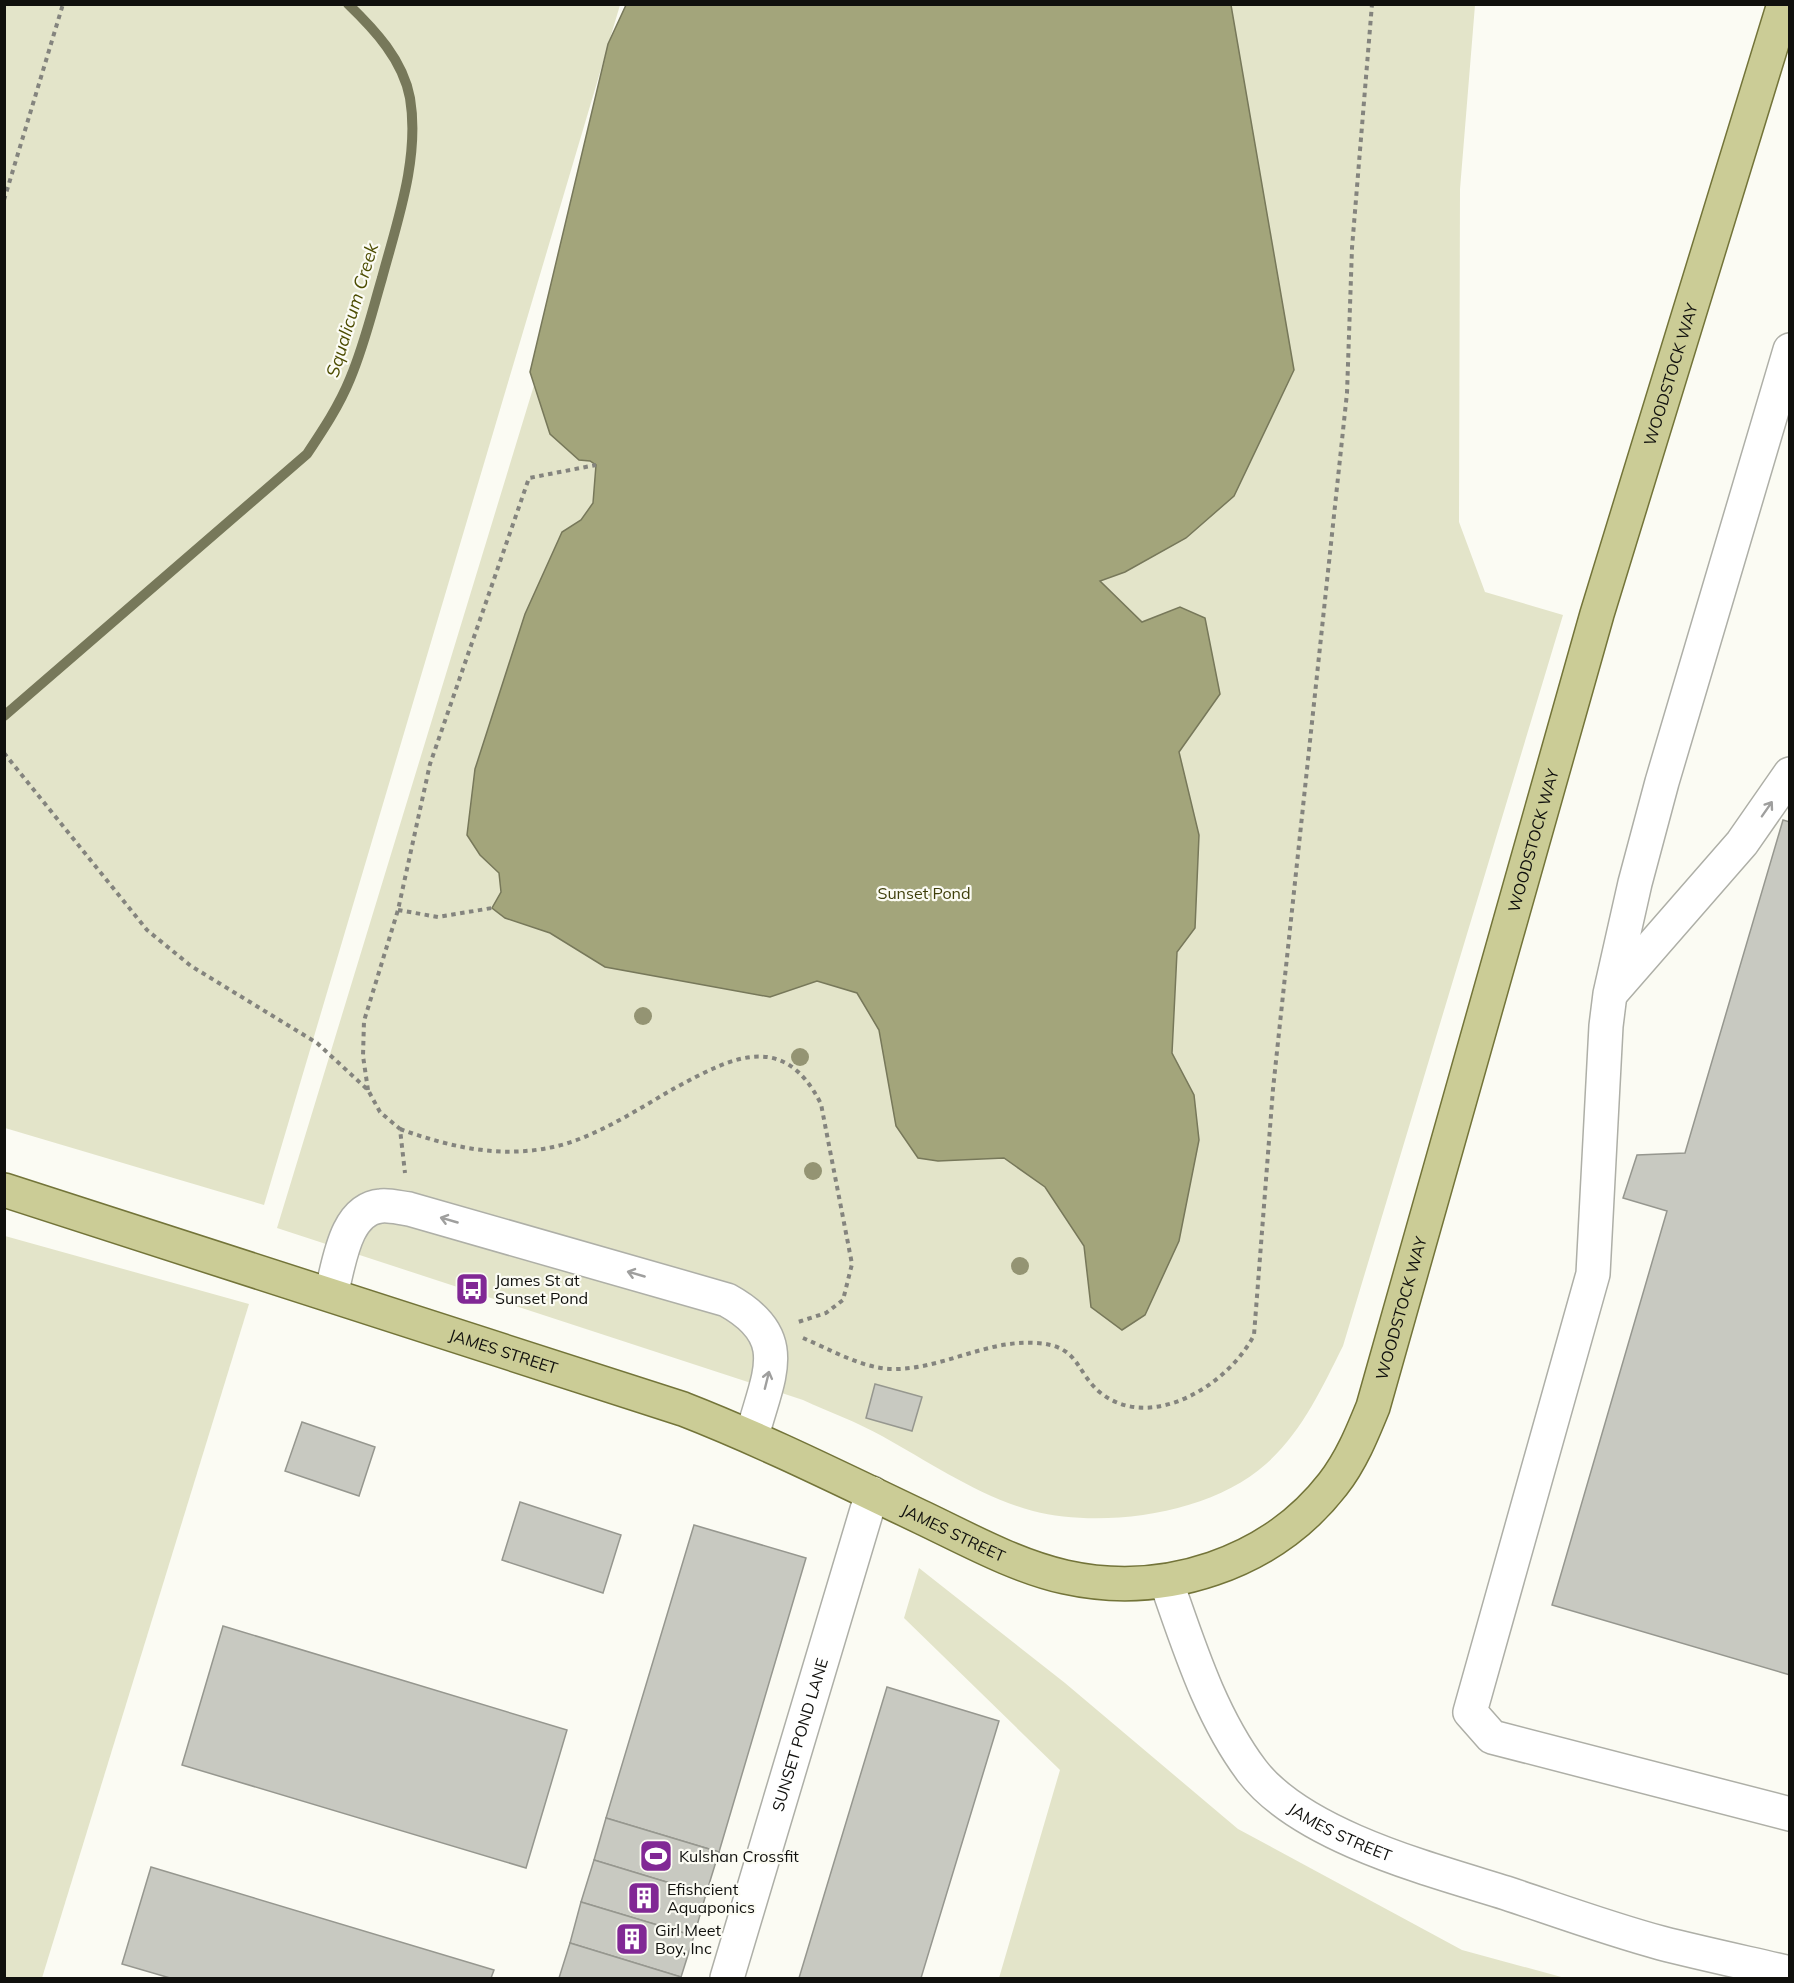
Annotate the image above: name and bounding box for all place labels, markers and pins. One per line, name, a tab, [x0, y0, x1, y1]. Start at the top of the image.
place label: James St at Sunset Pond	[495, 1270, 588, 1308]
bus stop icon: James St at Sunset Pond	[454, 1271, 490, 1307]
sports icon: Kulshan Crossfit	[638, 1838, 674, 1874]
place label: Kulshan Crossfit	[679, 1846, 799, 1866]
place label: Efishcient Aquaponics	[667, 1879, 755, 1917]
building icon: Efishcient Aquaponics	[626, 1880, 662, 1916]
place label: Girl Meet Boy, Inc	[655, 1920, 721, 1958]
building icon: Girl Meet Boy, Inc	[614, 1921, 650, 1957]

